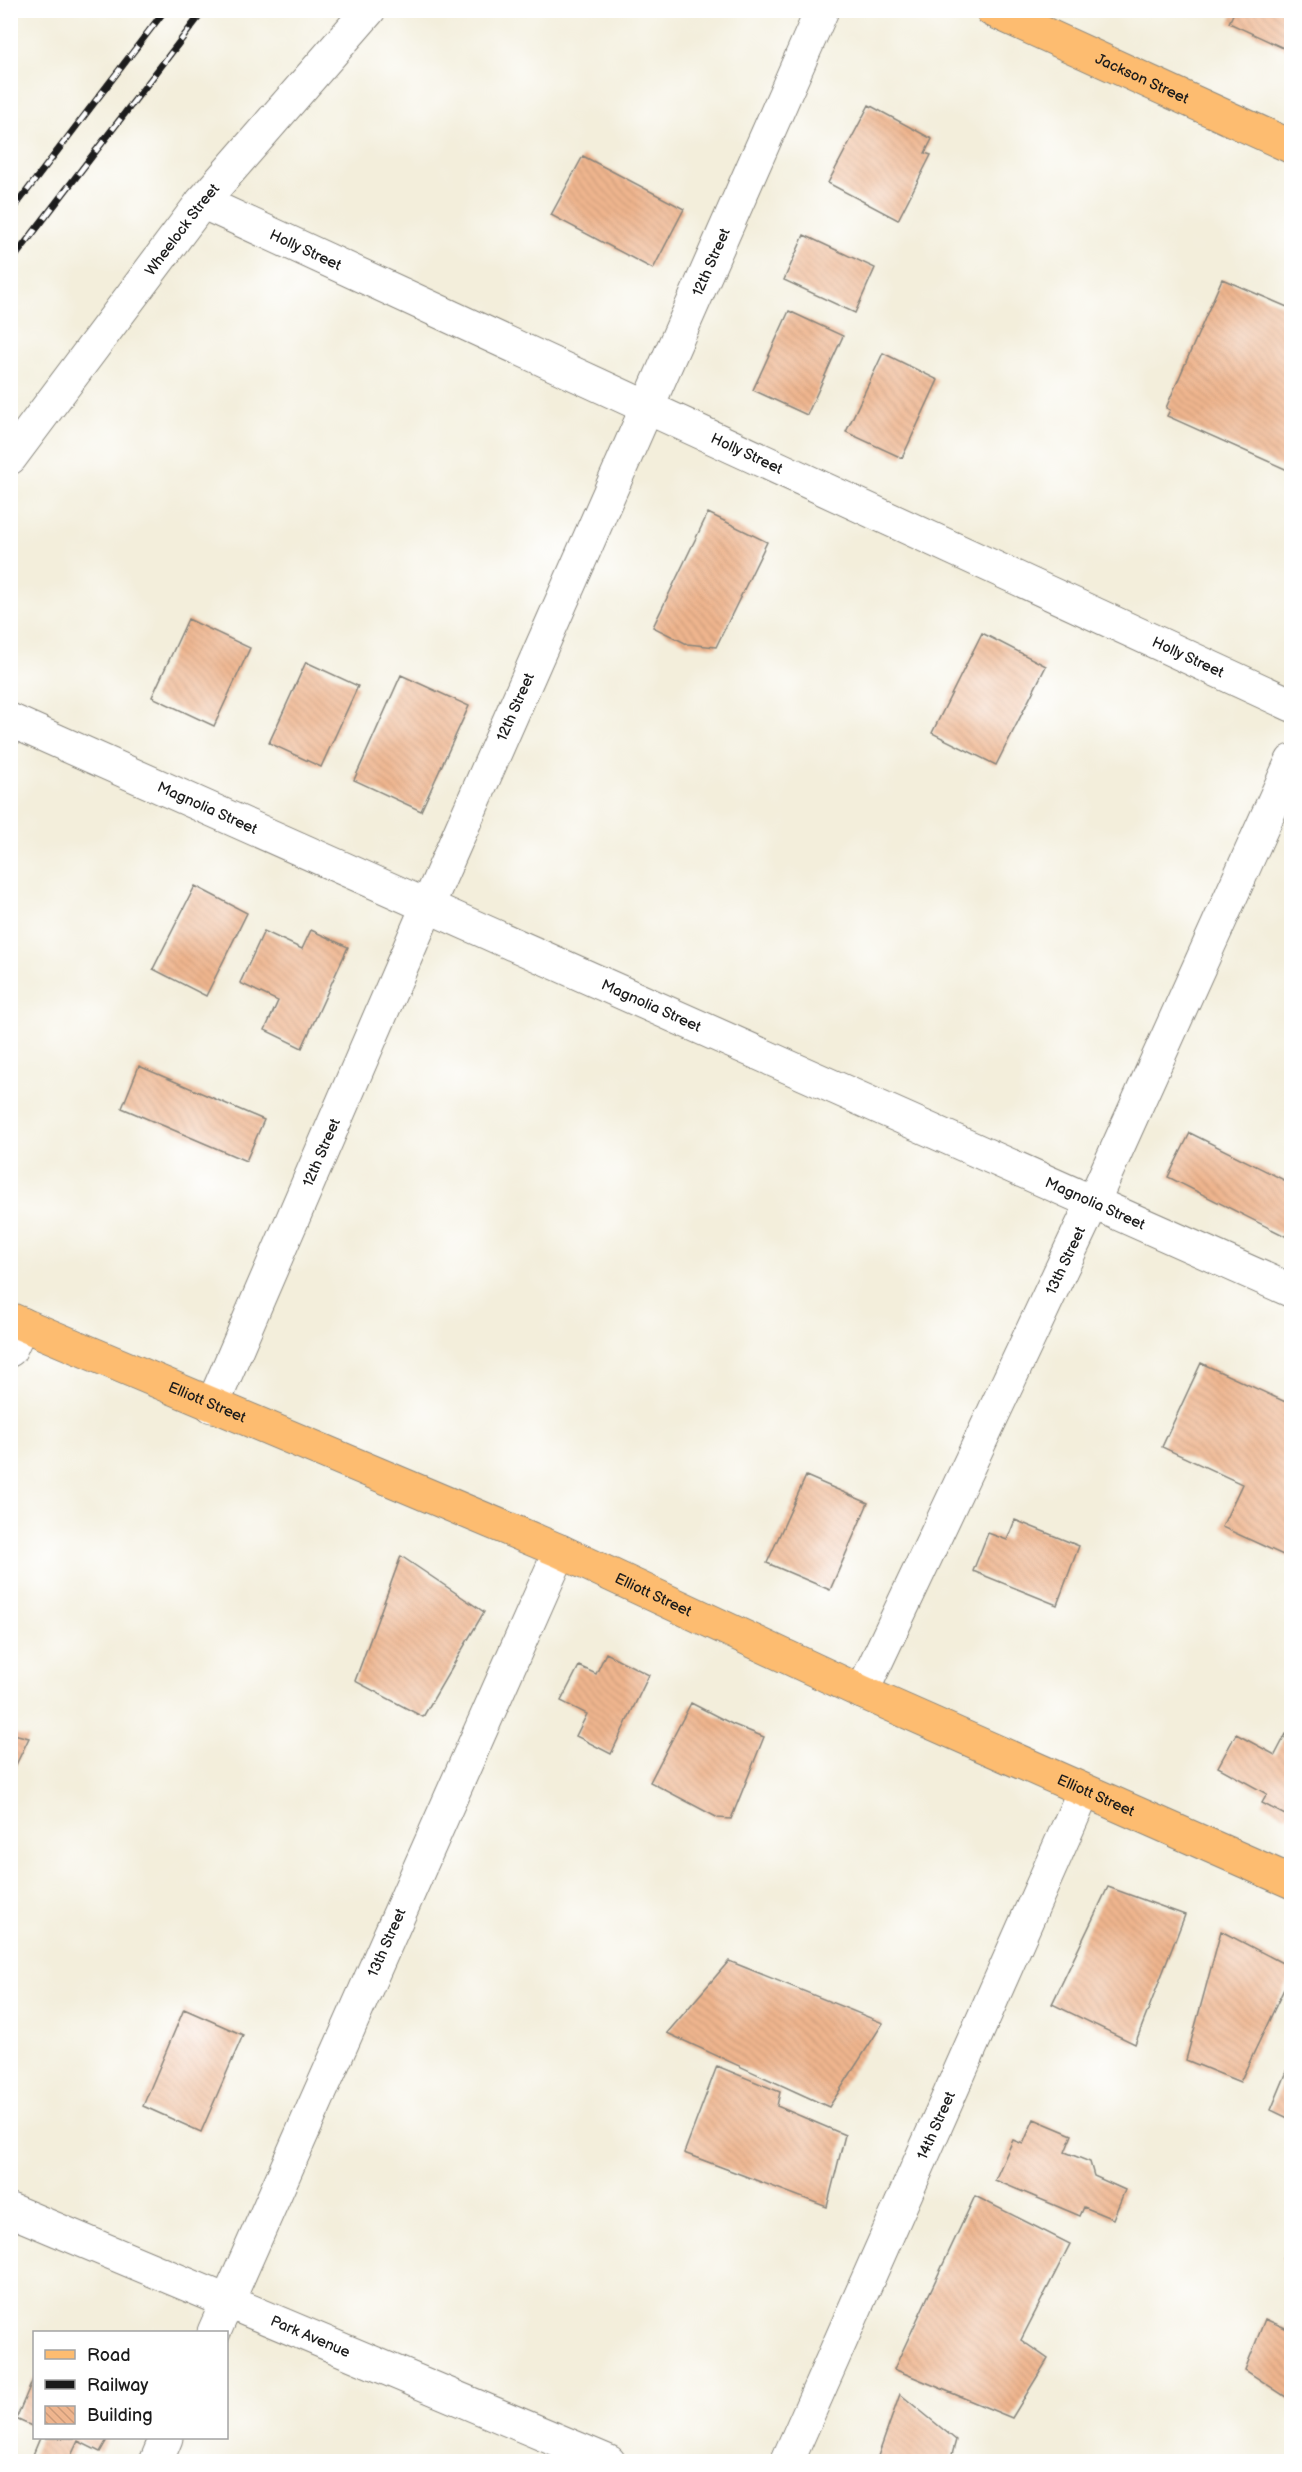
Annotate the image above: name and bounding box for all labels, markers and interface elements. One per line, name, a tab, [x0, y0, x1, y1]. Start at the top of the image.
street label: Jackson Street	[1092, 49, 1192, 109]
street label: Wheelock Street	[141, 179, 224, 280]
street label: Holly Street	[266, 225, 345, 275]
street label: 12th Street	[688, 225, 735, 299]
street label: Holly Street	[708, 429, 786, 479]
street label: Holly Street	[1149, 633, 1227, 682]
street label: 12th Street	[492, 670, 539, 744]
street label: Magnolia Street	[154, 778, 260, 839]
street label: Magnolia Street	[598, 976, 704, 1037]
street label: 12th Street	[299, 1115, 345, 1190]
street label: Magnolia Street	[1042, 1173, 1148, 1235]
street label: 13th Street	[1042, 1223, 1090, 1298]
street label: Elliott Street	[165, 1378, 249, 1428]
street label: Elliott Street	[612, 1569, 695, 1621]
street label: Elliott Street	[1054, 1770, 1138, 1821]
street label: 13th Street	[364, 1905, 411, 1980]
street label: 14th Street	[913, 2088, 960, 2163]
street label: Park Avenue	[268, 2312, 353, 2362]
legend	[33, 2331, 228, 2439]
text: Road	[87, 2345, 131, 2366]
text: Railway	[87, 2375, 149, 2396]
text: Building	[87, 2405, 153, 2426]

